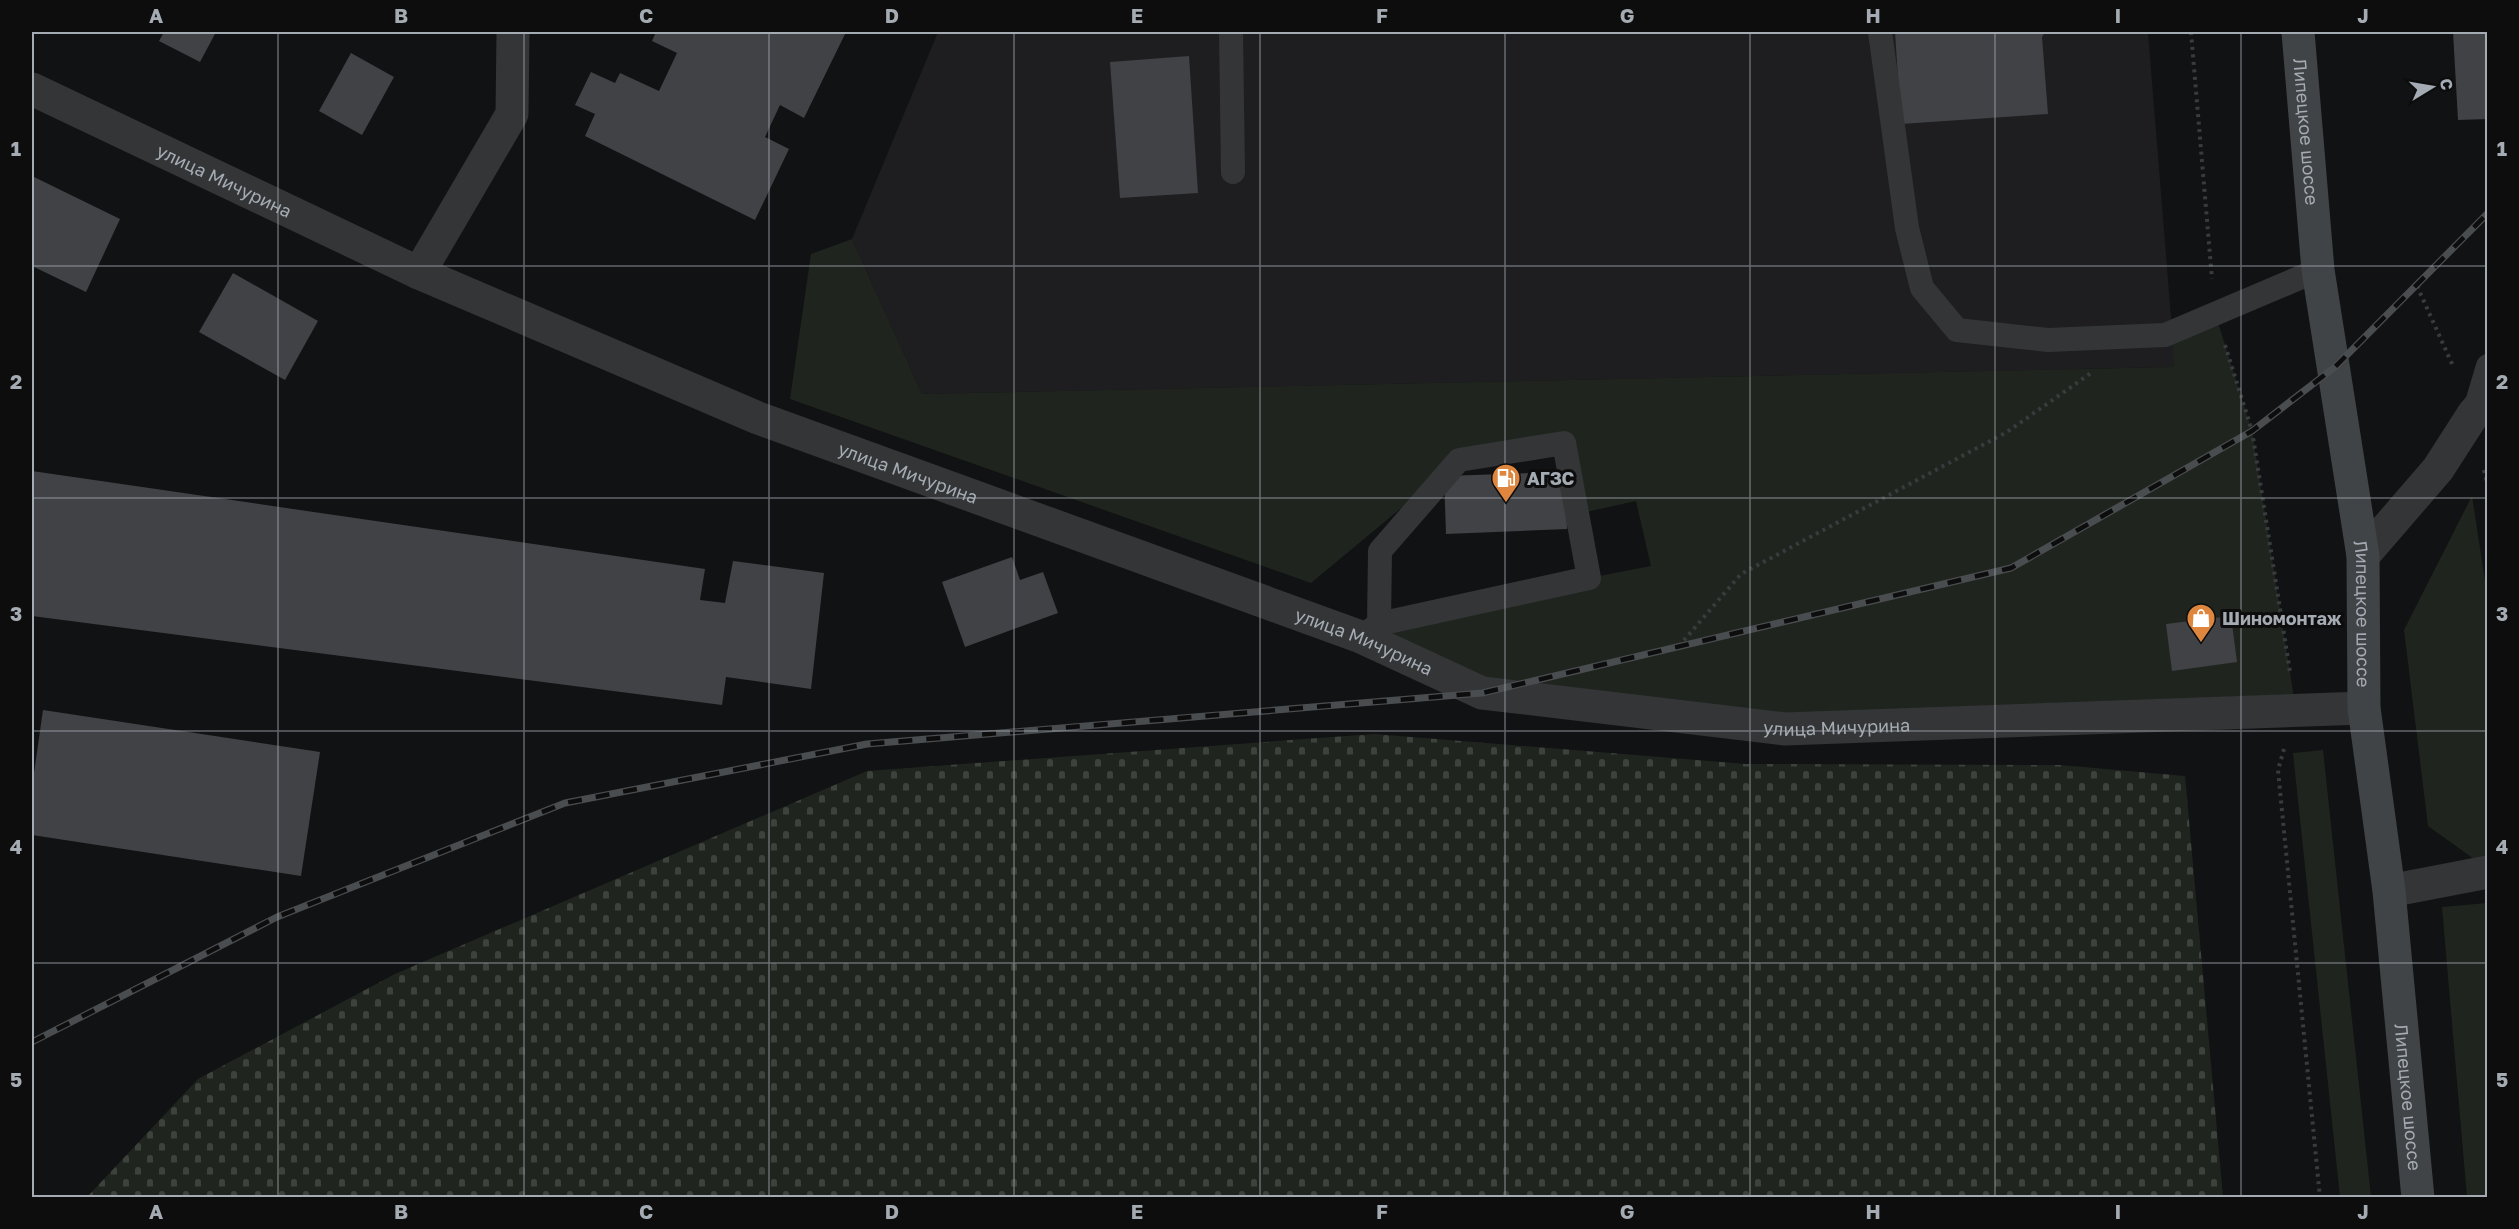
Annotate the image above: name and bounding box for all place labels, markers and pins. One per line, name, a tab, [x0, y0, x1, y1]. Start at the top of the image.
fuel station icon: АГЗС	[1490, 462, 1522, 504]
place label: АГЗС	[1527, 467, 1575, 489]
shop icon: Шиномонтаж	[2185, 602, 2217, 644]
place label: Шиномонтаж	[2222, 607, 2342, 629]

